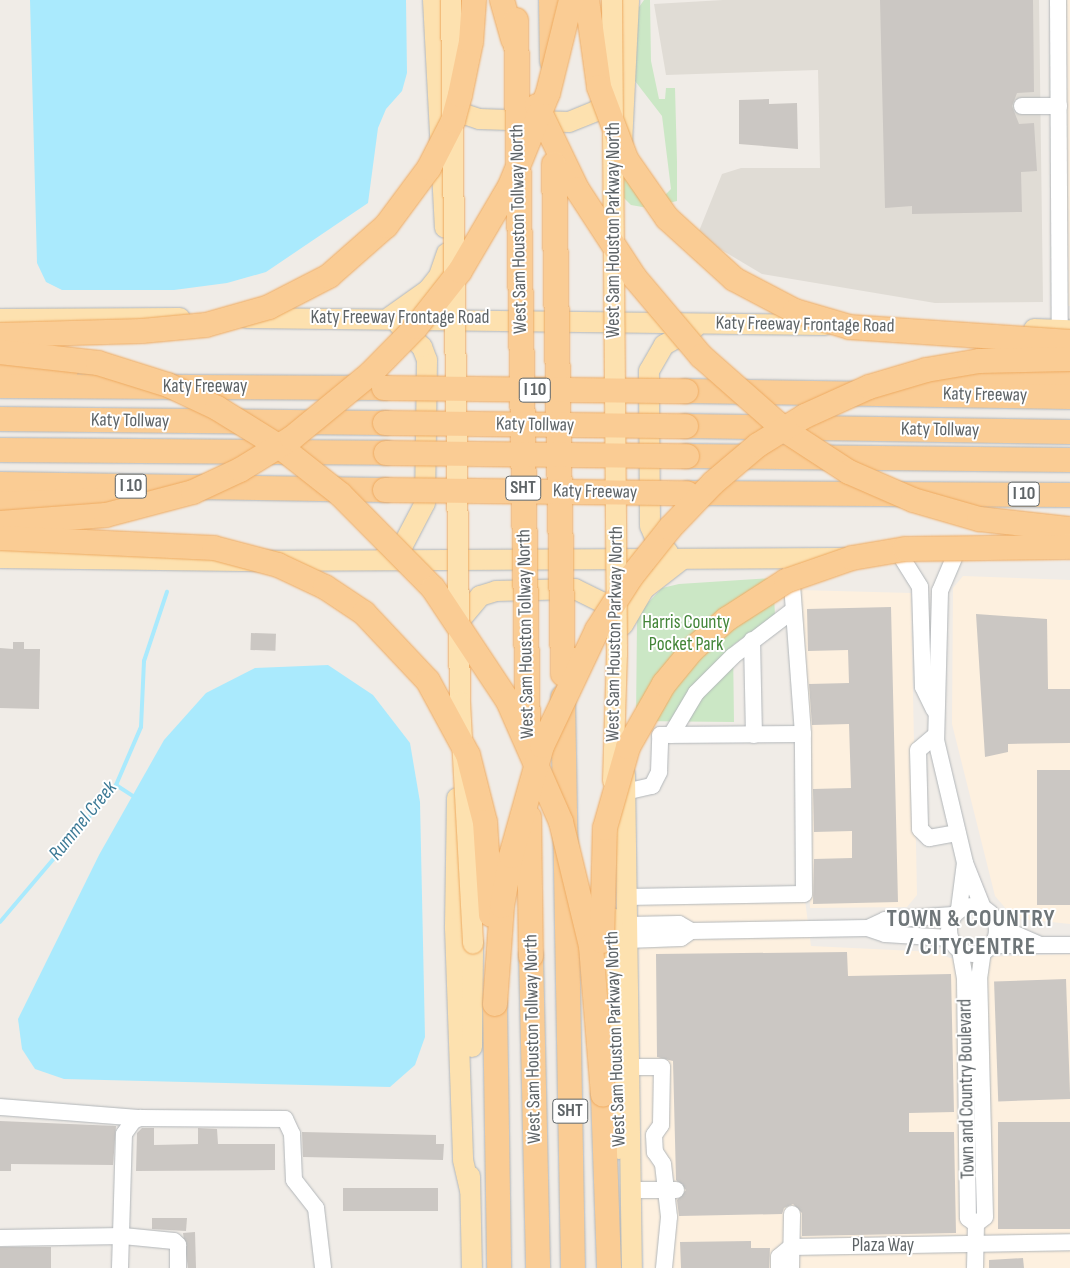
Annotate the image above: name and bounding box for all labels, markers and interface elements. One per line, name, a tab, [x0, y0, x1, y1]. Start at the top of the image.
street label: West Sam Houston Parkway North	[603, 122, 625, 338]
street label: West Sam Houston Tollway North	[506, 124, 532, 334]
street label: Katy Freeway Frontage Road	[311, 307, 489, 329]
street label: Katy Freeway Frontage Road	[715, 312, 895, 338]
road number: I 10	[519, 374, 551, 406]
street label: Katy Freeway	[163, 376, 247, 398]
street label: Katy Freeway	[943, 383, 1027, 407]
street label: Katy Tollway	[91, 409, 169, 433]
street label: Katy Tollway	[496, 413, 574, 437]
street label: Katy Tollway	[901, 418, 979, 442]
road number: I 10	[115, 471, 147, 502]
road number: SHT	[504, 472, 542, 503]
road number: I 10	[1008, 478, 1040, 509]
street label: Katy Freeway	[553, 480, 637, 504]
street label: West Sam Houston Parkway North	[602, 526, 628, 742]
street label: West Sam Houston Tollway North	[513, 529, 539, 739]
park label: Harris County Pocket Park	[642, 612, 730, 656]
water label: Rummel Creek	[44, 777, 122, 865]
district label: TOWN & COUNTRY / CITYCENTRE	[885, 905, 1057, 961]
street label: West Sam Houston Parkway North	[601, 931, 631, 1147]
street label: West Sam Houston Tollway North	[520, 934, 546, 1144]
street label: Town and Country Boulevard	[954, 999, 980, 1179]
road number: SHT	[551, 1096, 589, 1126]
street label: Plaza Way	[852, 1235, 914, 1257]

